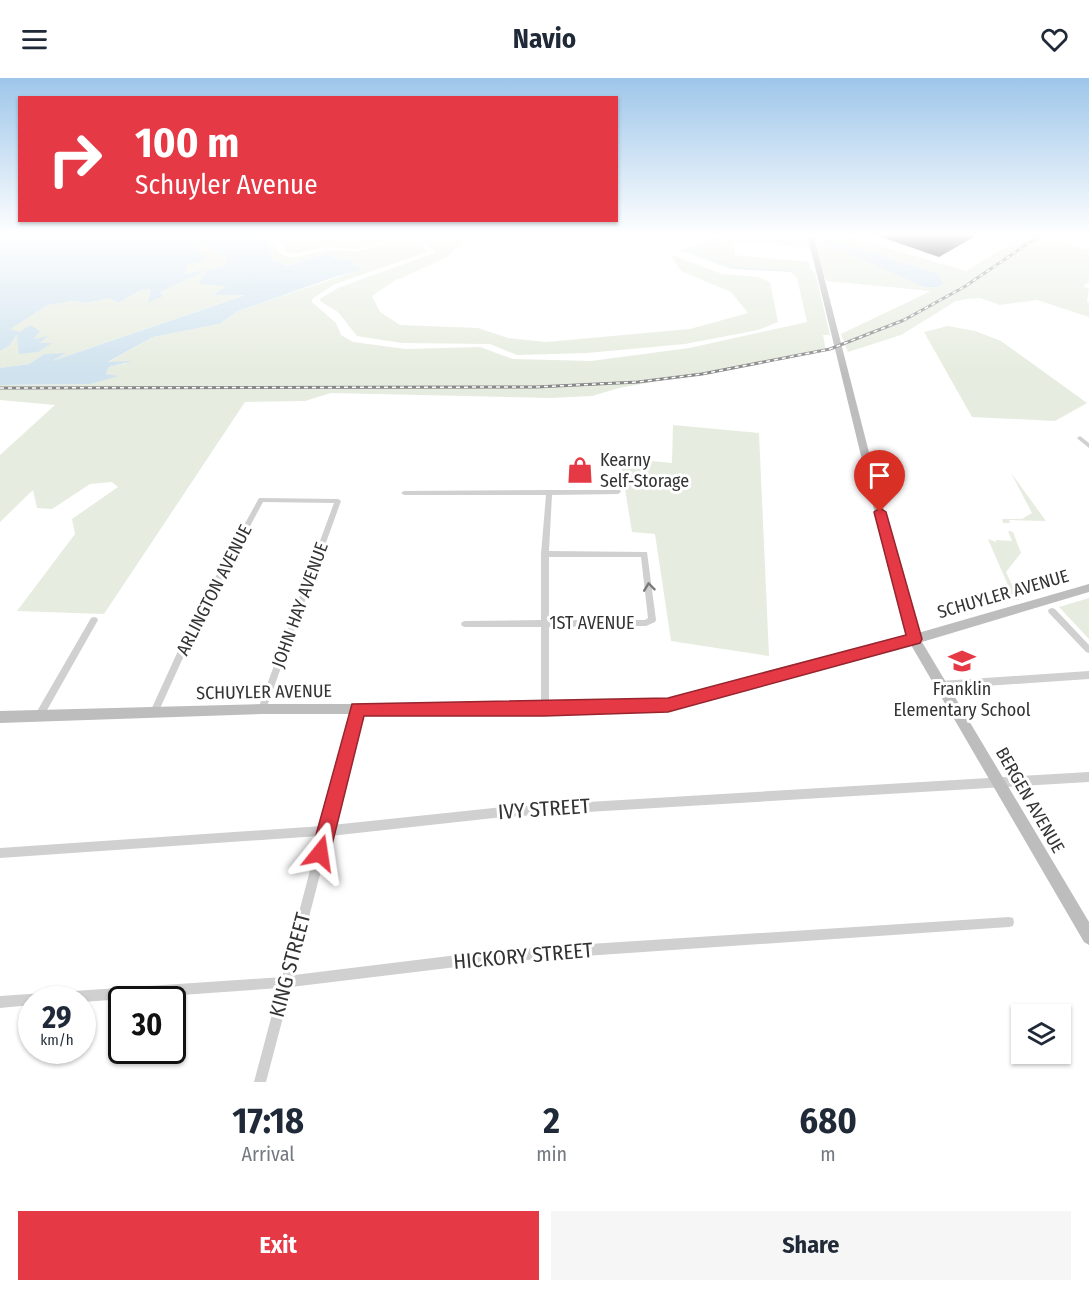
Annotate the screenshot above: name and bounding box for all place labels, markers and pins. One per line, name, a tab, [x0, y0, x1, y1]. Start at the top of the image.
place label: Kearny Self-Storage	[600, 449, 689, 492]
pin	[854, 450, 905, 512]
shop icon: Kearny Self-Storage	[565, 455, 595, 485]
school or university icon: Franklin Elementary School	[947, 646, 977, 676]
place label: Franklin Elementary School	[893, 678, 1031, 721]

